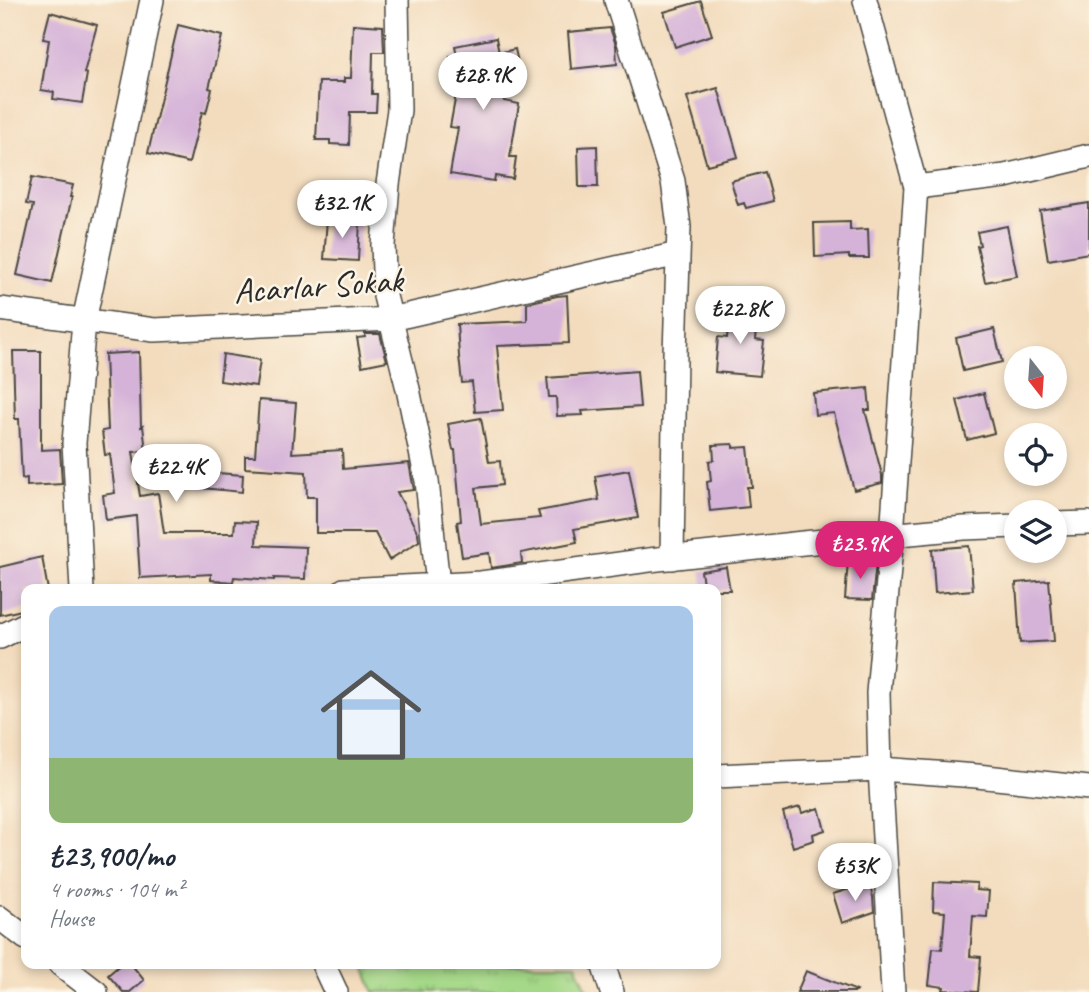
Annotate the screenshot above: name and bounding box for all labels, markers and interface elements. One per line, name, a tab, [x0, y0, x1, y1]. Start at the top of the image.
pin: ₺28.9K	[426, 52, 540, 112]
text: ₺28.9K	[454, 60, 512, 89]
pin: ₺32.1K	[285, 180, 399, 240]
text: ₺32.1K	[313, 188, 371, 217]
street label: Acarlar Sokak	[232, 257, 406, 314]
pin: ₺22.8K	[683, 286, 797, 346]
text: ₺22.8K	[711, 294, 769, 323]
north arrow	[1004, 346, 1068, 410]
map controls	[1004, 346, 1067, 563]
button: locate	[1004, 423, 1067, 486]
pin: ₺22.4K	[119, 444, 233, 504]
text: ₺22.4K	[147, 452, 205, 481]
button: layers	[1004, 500, 1067, 563]
pin: ₺23.9K	[803, 522, 917, 581]
text: ₺23.9K	[831, 529, 889, 558]
icon: home	[308, 652, 434, 778]
text: ₺23,900/mo	[49, 837, 174, 875]
pin: ₺53K	[814, 844, 896, 903]
text: ₺53K	[834, 851, 876, 880]
text: 4 rooms · 104 m²	[49, 875, 184, 904]
text: House	[49, 904, 94, 933]

